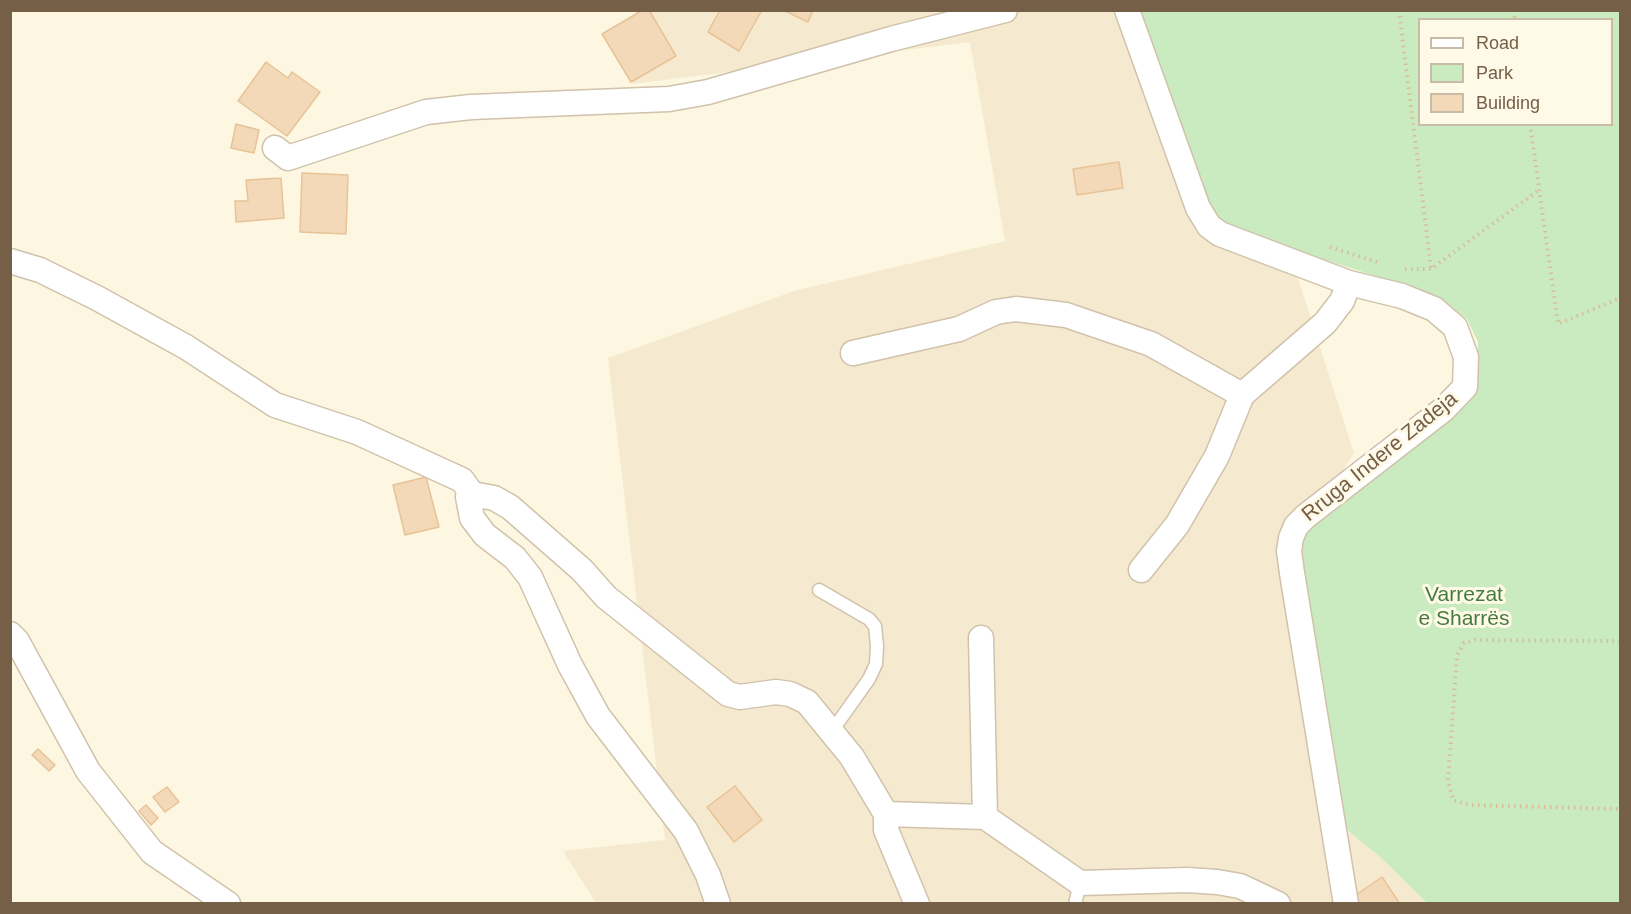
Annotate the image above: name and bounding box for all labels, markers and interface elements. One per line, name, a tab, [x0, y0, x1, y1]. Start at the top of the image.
legend	[1418, 18, 1613, 126]
text: Road	[1476, 33, 1519, 53]
text: Park	[1476, 63, 1513, 83]
text: Building	[1476, 93, 1540, 113]
street label: Rruga Indere Zadeja	[1297, 387, 1463, 527]
park label: Varrezat e Sharrës	[1418, 582, 1510, 632]

